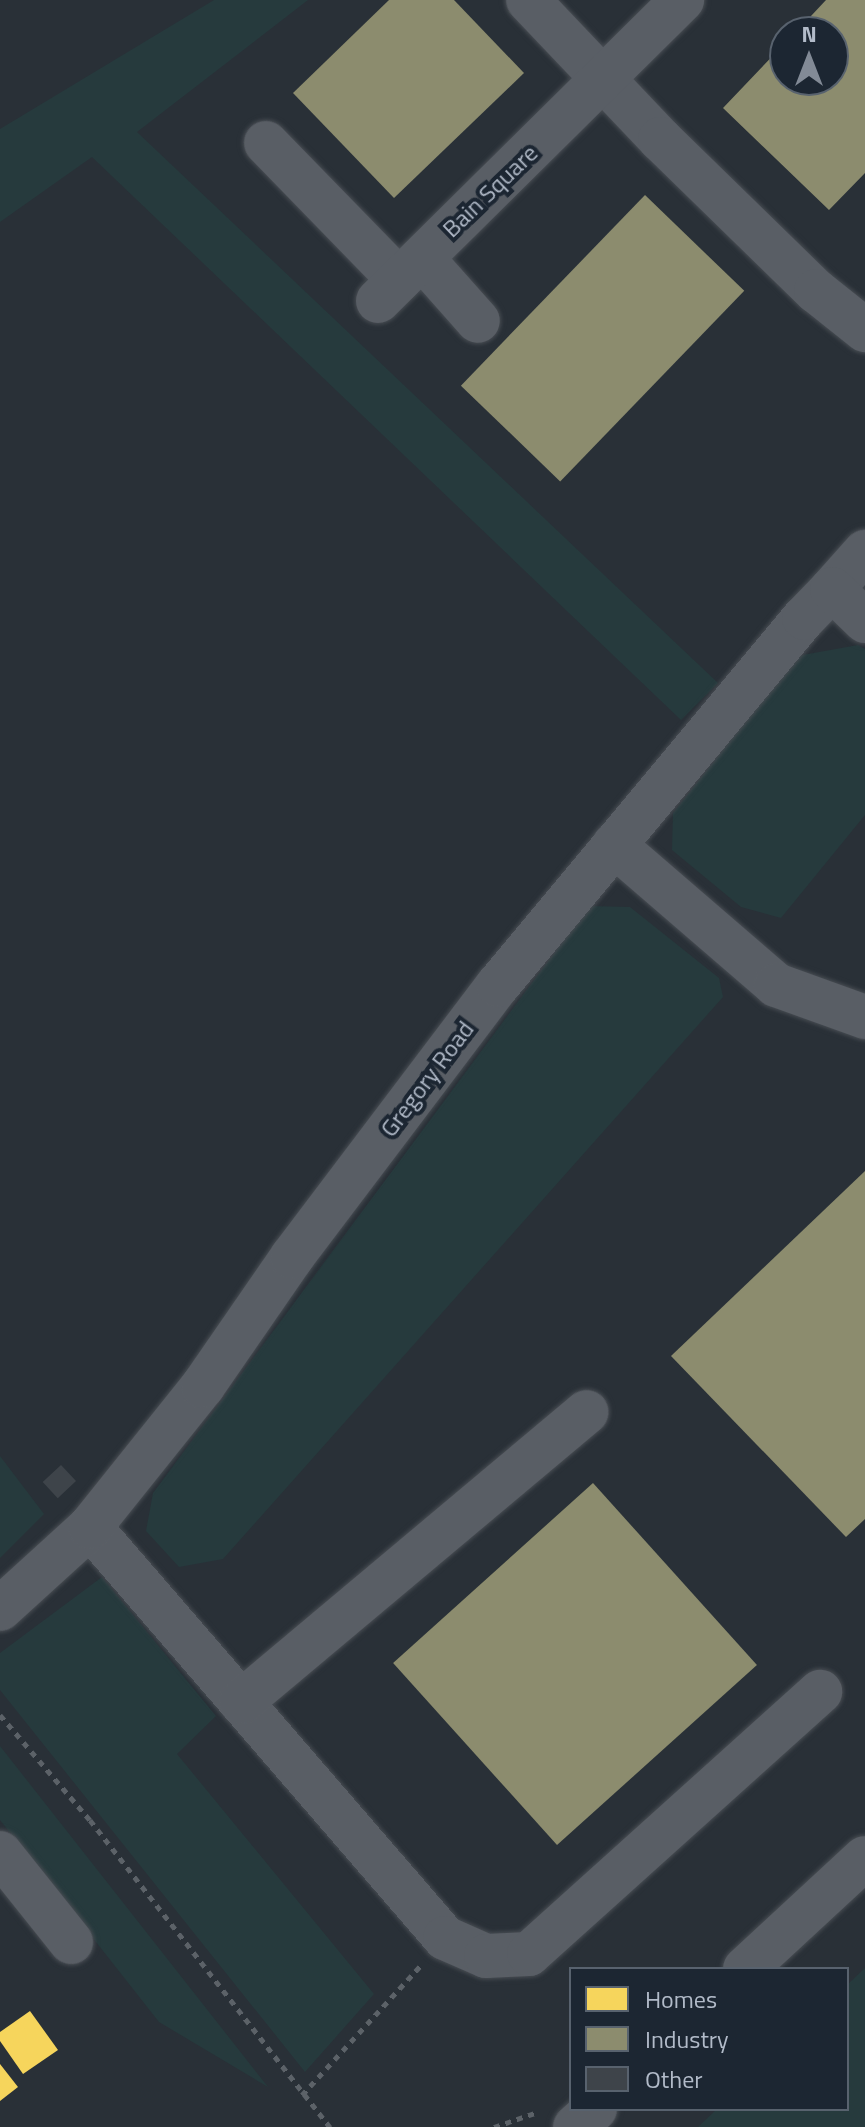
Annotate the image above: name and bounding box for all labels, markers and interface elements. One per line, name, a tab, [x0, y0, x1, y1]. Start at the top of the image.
north arrow	[769, 16, 849, 96]
text: N	[801, 17, 817, 51]
street label: Bain Square	[437, 139, 543, 243]
street label: Gregory Road	[374, 1016, 480, 1142]
legend	[569, 1967, 849, 2111]
text: Homes	[645, 1981, 717, 2017]
text: Industry	[645, 2021, 729, 2057]
text: Other	[645, 2061, 703, 2097]

